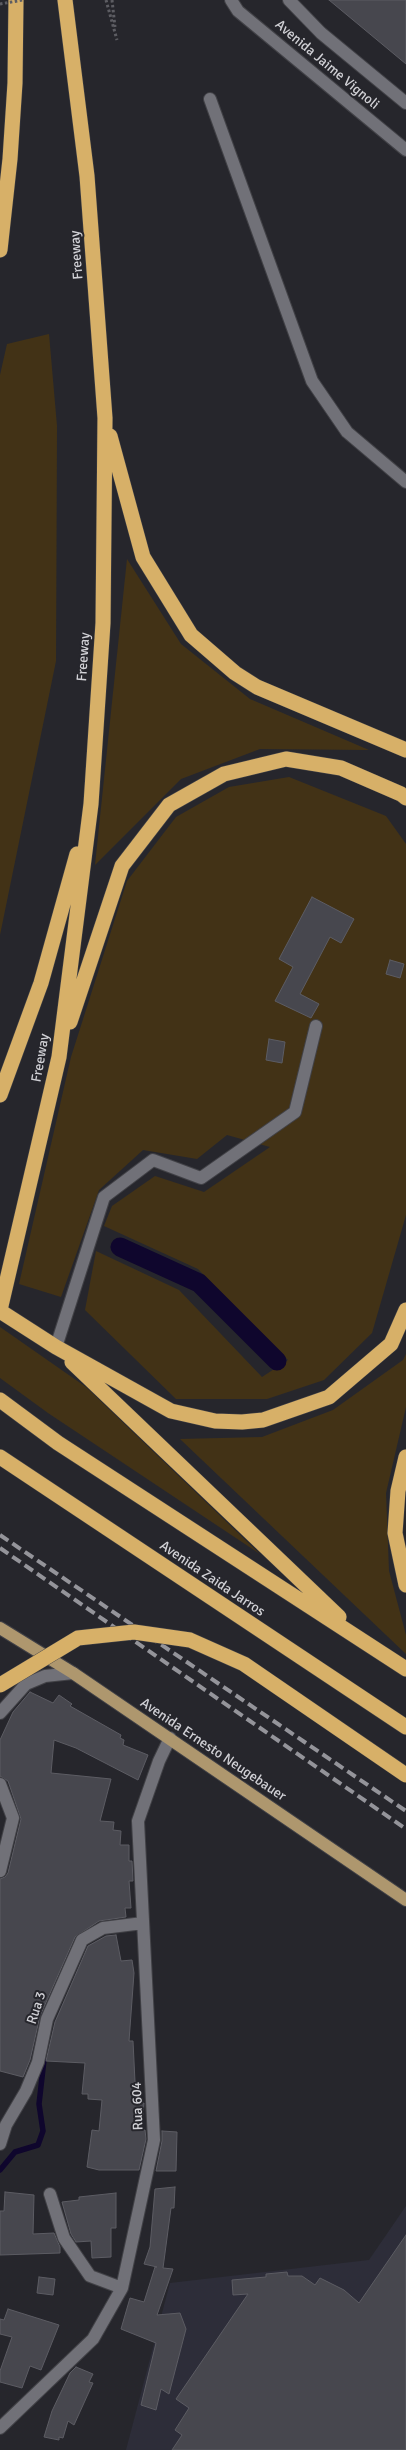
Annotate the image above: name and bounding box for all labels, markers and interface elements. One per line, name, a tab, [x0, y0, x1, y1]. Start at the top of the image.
street label: Avenida Jaime Vignoli	[272, 17, 382, 113]
street label: Freeway	[67, 230, 87, 280]
street label: Freeway	[74, 632, 94, 682]
street label: Freeway	[28, 1032, 54, 1084]
street label: Avenida Zaida Jarros	[156, 1538, 268, 1620]
street label: Avenida Ernesto Neugebauer	[137, 1695, 289, 1805]
street label: Rua 3	[24, 1989, 50, 2027]
street label: Rua 604	[129, 2081, 147, 2131]

